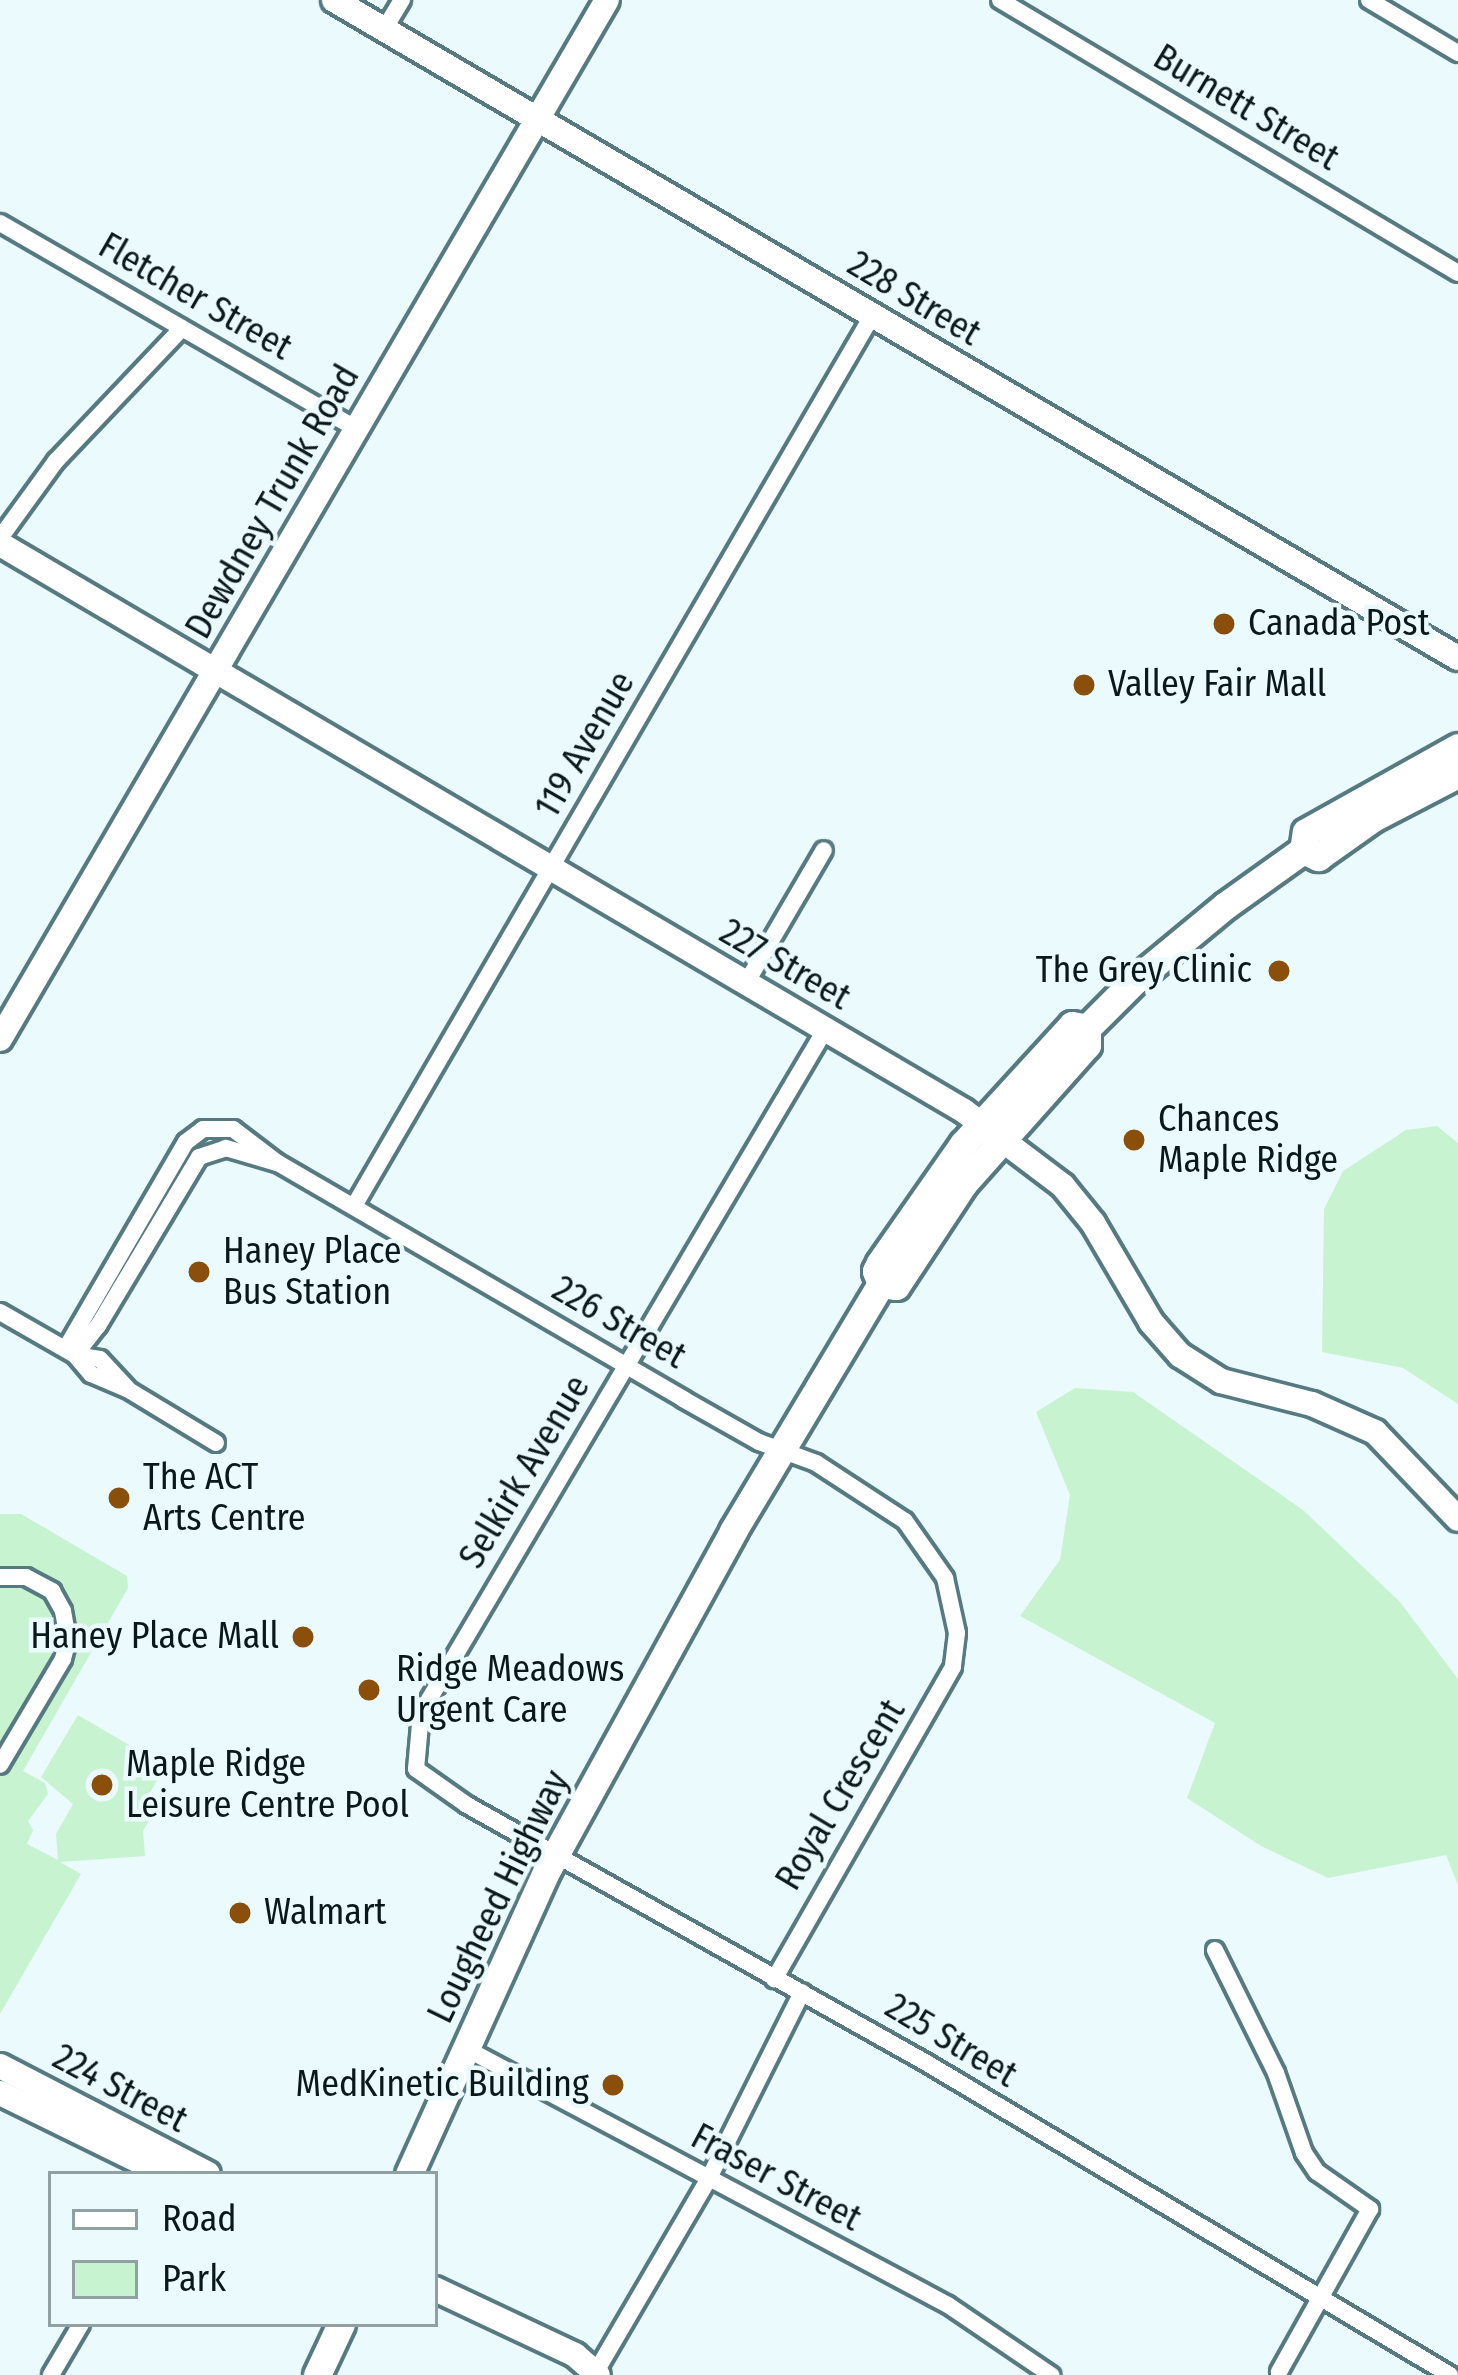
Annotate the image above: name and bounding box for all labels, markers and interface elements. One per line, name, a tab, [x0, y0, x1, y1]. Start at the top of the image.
street label: Burnett Street	[1146, 36, 1346, 180]
street label: Fletcher Street	[91, 224, 299, 370]
street label: 228 Street	[840, 243, 988, 355]
street label: Dewdney Trunk Road	[177, 358, 369, 646]
place label: Canada Post	[1248, 602, 1429, 646]
marker: Canada Post	[1211, 611, 1237, 637]
place label: Valley Fair Mall	[1108, 663, 1326, 707]
street label: 119 Avenue	[526, 664, 644, 826]
marker: Valley Fair Mall	[1071, 672, 1097, 698]
street label: 227 Street	[712, 911, 858, 1019]
place label: The Grey Clinic	[1036, 949, 1252, 993]
marker: The Grey Clinic	[1263, 955, 1295, 987]
place label: Chances Maple Ridge	[1158, 1097, 1338, 1182]
marker: Chances Maple Ridge	[1121, 1127, 1147, 1153]
place label: Haney Place Bus Station	[223, 1229, 402, 1314]
marker: Haney Place Bus Station	[186, 1259, 212, 1285]
street label: 226 Street	[545, 1268, 693, 1378]
street label: Selkirk Avenue	[451, 1368, 599, 1576]
place label: The ACT Arts Centre	[143, 1455, 306, 1540]
marker: The ACT Arts Centre	[106, 1485, 132, 1511]
place label: Haney Place Mall	[30, 1615, 279, 1659]
marker: Haney Place Mall	[290, 1624, 316, 1650]
place label: Ridge Meadows Urgent Care	[396, 1647, 624, 1732]
marker: Ridge Meadows Urgent Care	[353, 1674, 385, 1706]
street label: Royal Crescent	[767, 1692, 915, 1898]
place label: Maple Ridge Leisure Centre Pool	[126, 1742, 409, 1827]
street label: Lougheed Highway	[419, 1764, 579, 2030]
marker: Maple Ridge Leisure Centre Pool	[89, 1772, 115, 1798]
place label: Walmart	[264, 1891, 386, 1935]
marker: Walmart	[227, 1900, 253, 1926]
street label: 225 Street	[878, 1985, 1024, 2097]
street label: 224 Street	[46, 2036, 194, 2142]
place label: MedKinetic Building	[296, 2063, 589, 2107]
marker: MedKinetic Building	[600, 2072, 626, 2098]
street label: Fraser Street	[684, 2115, 868, 2241]
legend	[48, 2171, 438, 2327]
text: Road	[162, 2197, 237, 2241]
text: Park	[162, 2257, 226, 2301]

